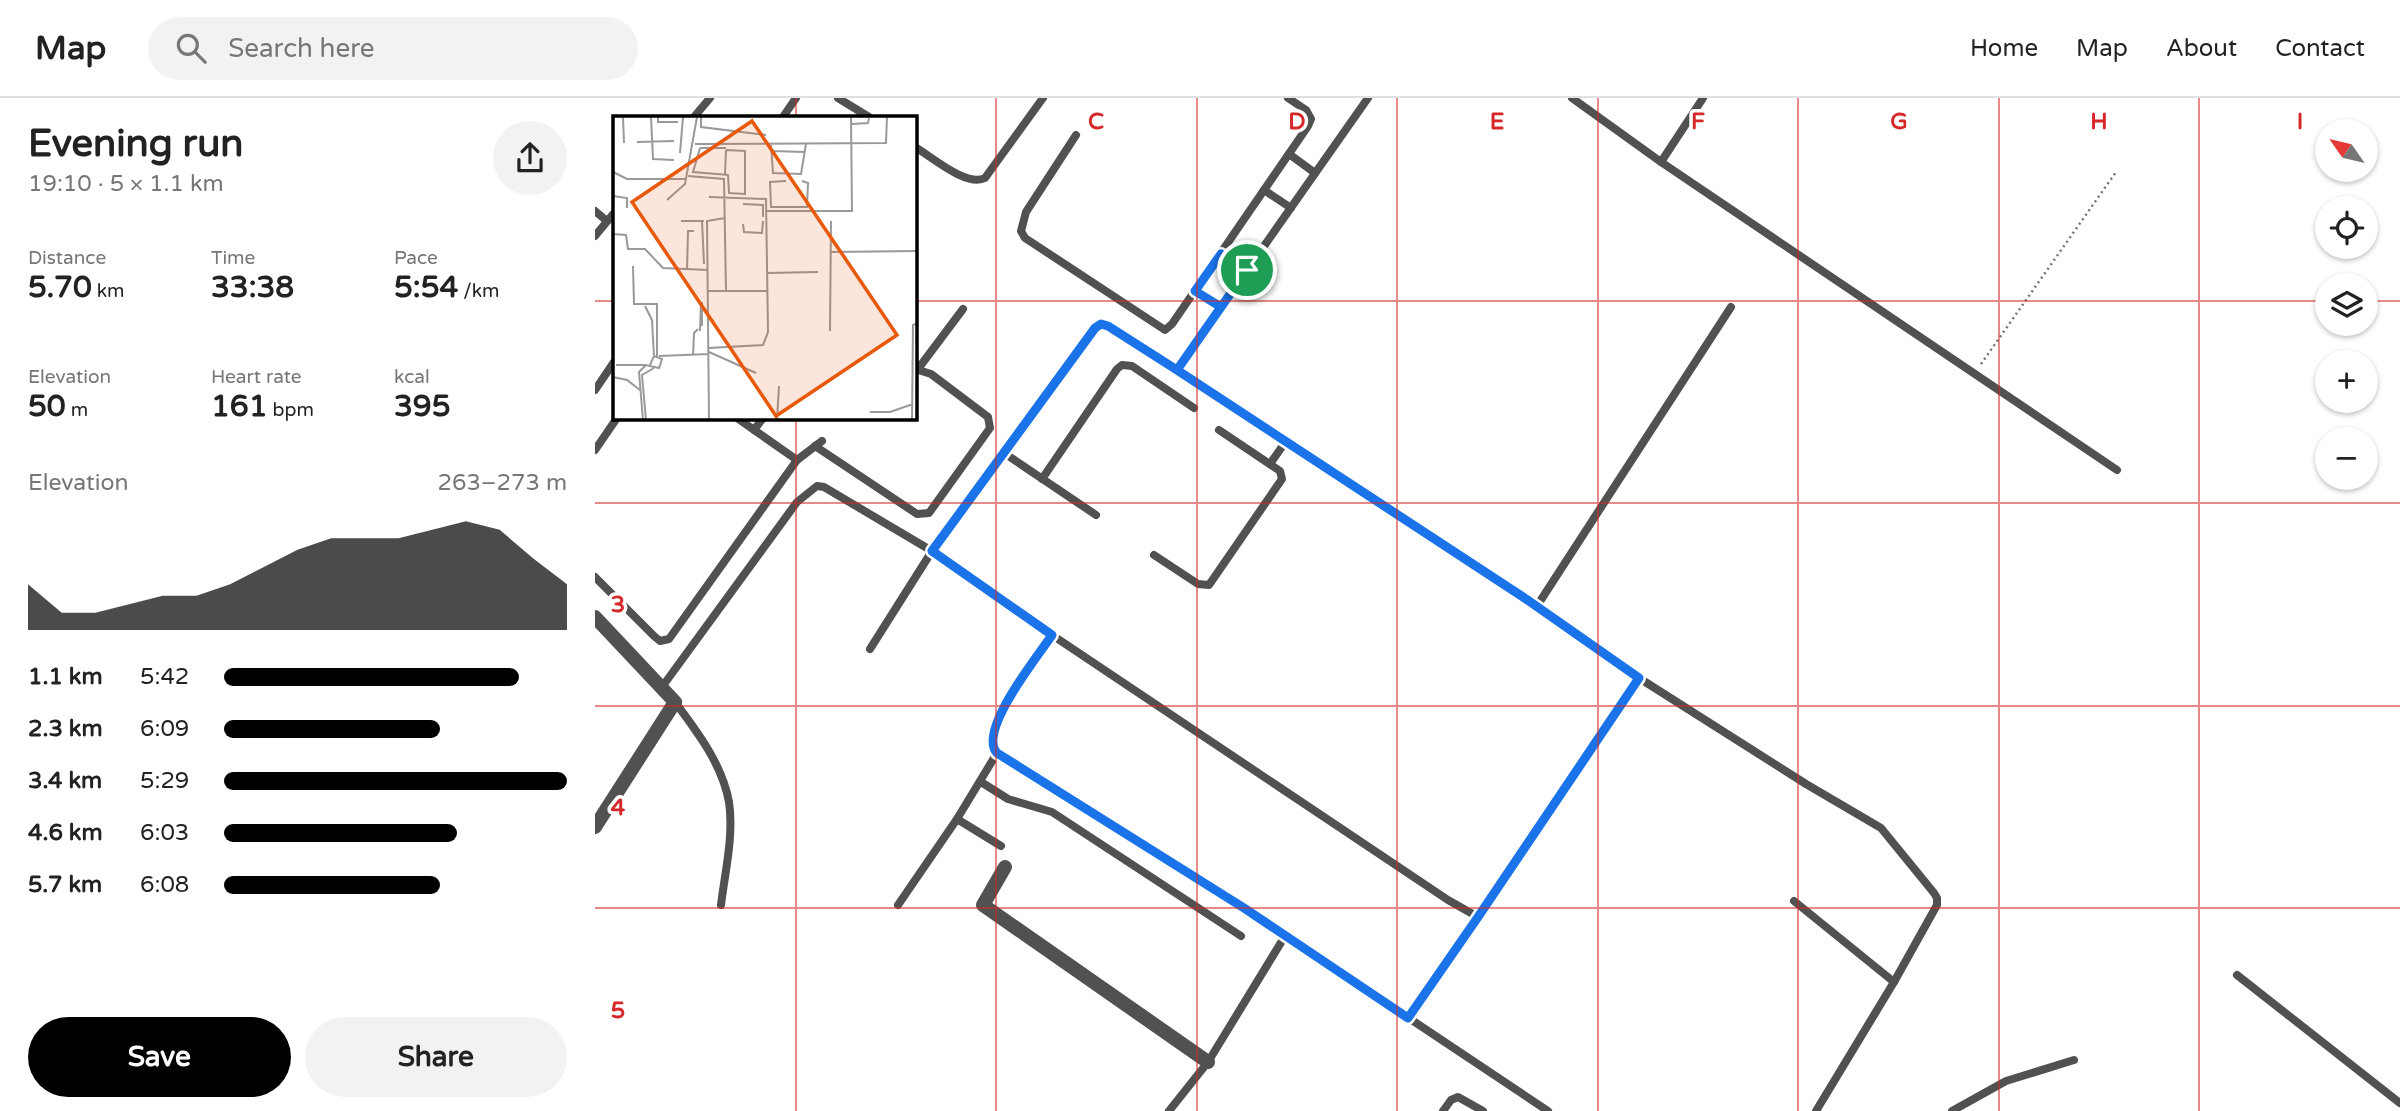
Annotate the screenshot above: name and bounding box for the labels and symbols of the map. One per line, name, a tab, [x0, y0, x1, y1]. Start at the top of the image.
text: C	[1088, 108, 1104, 136]
text: D	[1288, 108, 1306, 136]
text: E	[1490, 108, 1504, 136]
text: F	[1691, 108, 1705, 136]
text: G	[1890, 108, 1908, 136]
text: H	[2090, 108, 2108, 136]
text: I	[2297, 108, 2303, 136]
inset map	[613, 116, 917, 420]
north arrow	[2315, 119, 2378, 182]
pin	[1217, 240, 1277, 300]
text: 3	[611, 591, 625, 619]
text: 4	[611, 794, 626, 822]
text: 5	[611, 997, 625, 1025]

